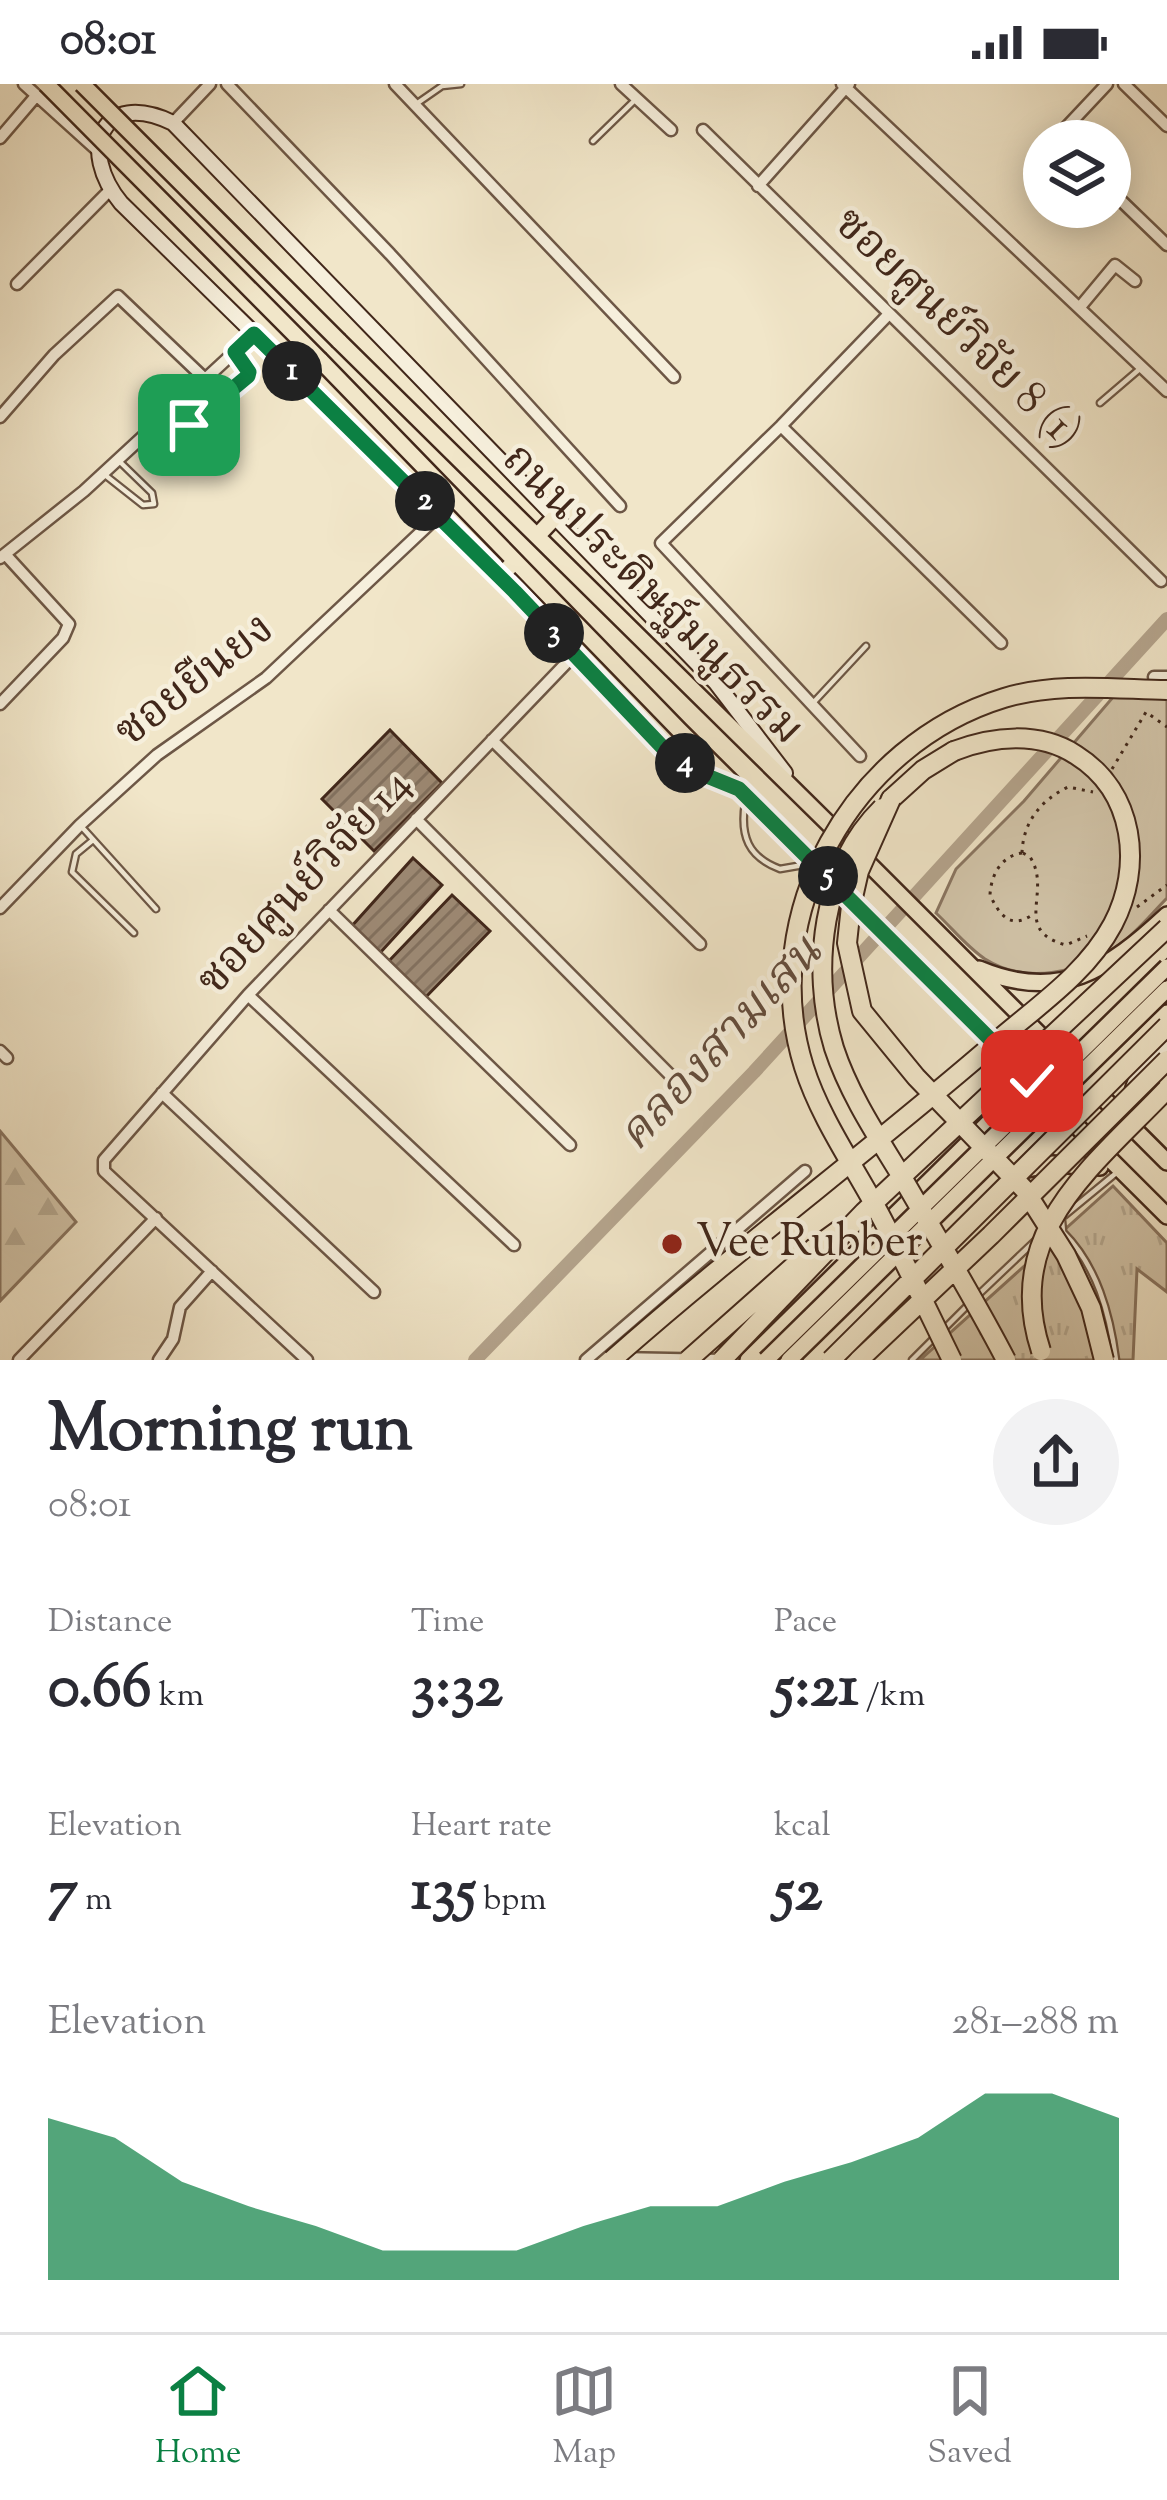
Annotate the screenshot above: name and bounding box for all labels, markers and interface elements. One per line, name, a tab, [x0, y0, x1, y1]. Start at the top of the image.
text: 08:01	[60, 10, 156, 75]
map controls	[1023, 120, 1131, 228]
button: layers	[1023, 120, 1131, 228]
street label: ซอยศูนย์วิจัย 8 (1)	[817, 194, 1095, 466]
pin: 1	[262, 341, 322, 401]
text: 1	[286, 347, 298, 395]
pin	[138, 374, 240, 476]
icon: arrive	[156, 392, 222, 458]
street label: ถนนประดิษฐ์มนูธรรม	[485, 430, 817, 762]
pin: 2	[395, 471, 455, 531]
text: 2	[417, 477, 433, 525]
street label: ซอยยืนยง	[103, 599, 289, 765]
pin: 3	[524, 603, 584, 663]
text: 3	[547, 609, 561, 657]
pin: 4	[655, 733, 715, 793]
text: 4	[677, 739, 693, 787]
street label: ซอยศูนย์วิจัย 14	[183, 756, 429, 1012]
pin: 5	[798, 846, 858, 906]
text: 5	[822, 852, 834, 900]
water label: คลองสามเสน	[604, 921, 841, 1168]
pin	[981, 1030, 1083, 1132]
icon: check	[999, 1048, 1065, 1114]
place label: Vee Rubber	[696, 1212, 923, 1277]
marker: Vee Rubber	[659, 1231, 685, 1257]
text: Morning run	[48, 1386, 413, 1481]
button: share	[993, 1399, 1119, 1525]
text: 08:01	[48, 1479, 131, 1535]
text: Distance	[48, 1599, 172, 1647]
text: Time	[411, 1599, 484, 1647]
text: Pace	[774, 1599, 837, 1647]
text: 0.66	[48, 1647, 152, 1734]
text: 3:32	[411, 1647, 503, 1734]
text: 5:21	[774, 1647, 859, 1734]
text: km	[152, 1673, 204, 1721]
text: /km	[859, 1673, 925, 1721]
text: Elevation	[48, 1803, 182, 1851]
text: Heart rate	[411, 1803, 552, 1851]
text: kcal	[774, 1803, 831, 1851]
text: 7	[48, 1851, 78, 1938]
text: 135	[411, 1851, 476, 1938]
text: 52	[774, 1851, 823, 1938]
text: m	[78, 1877, 112, 1925]
text: bpm	[476, 1877, 547, 1925]
text: Elevation	[48, 1996, 206, 2052]
text: 281–288 m	[951, 1996, 1119, 2052]
tab: Home	[155, 2358, 241, 2478]
tab: Map	[551, 2358, 617, 2478]
tab: Saved	[927, 2358, 1012, 2478]

